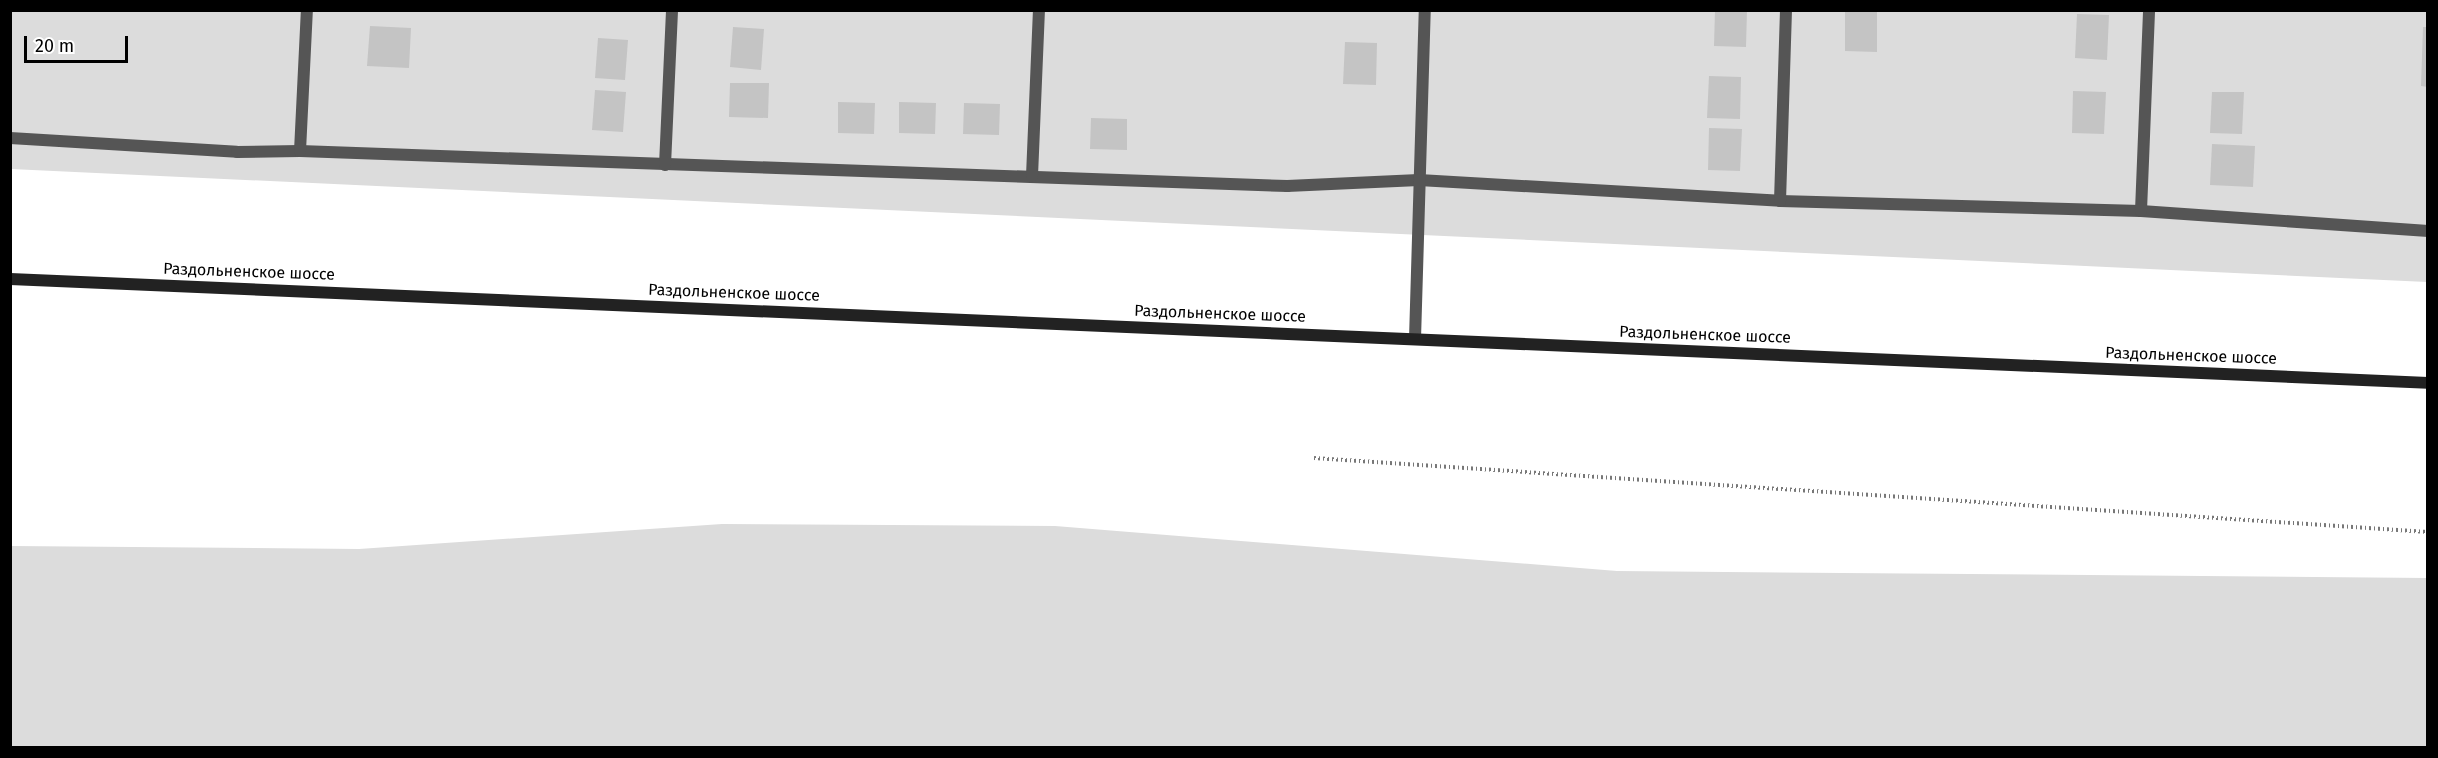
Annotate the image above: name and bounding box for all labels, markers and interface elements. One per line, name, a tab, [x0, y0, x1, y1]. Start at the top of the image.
scale bar	[27, 24, 130, 62]
text: 20 m	[35, 35, 74, 57]
street label: Раздольненское шоссе	[163, 259, 335, 285]
street label: Раздольненское шоссе	[648, 280, 820, 306]
street label: Раздольненское шоссе	[1134, 301, 1306, 327]
street label: Раздольненское шоссе	[1619, 322, 1791, 348]
street label: Раздольненское шоссе	[2105, 343, 2277, 369]

